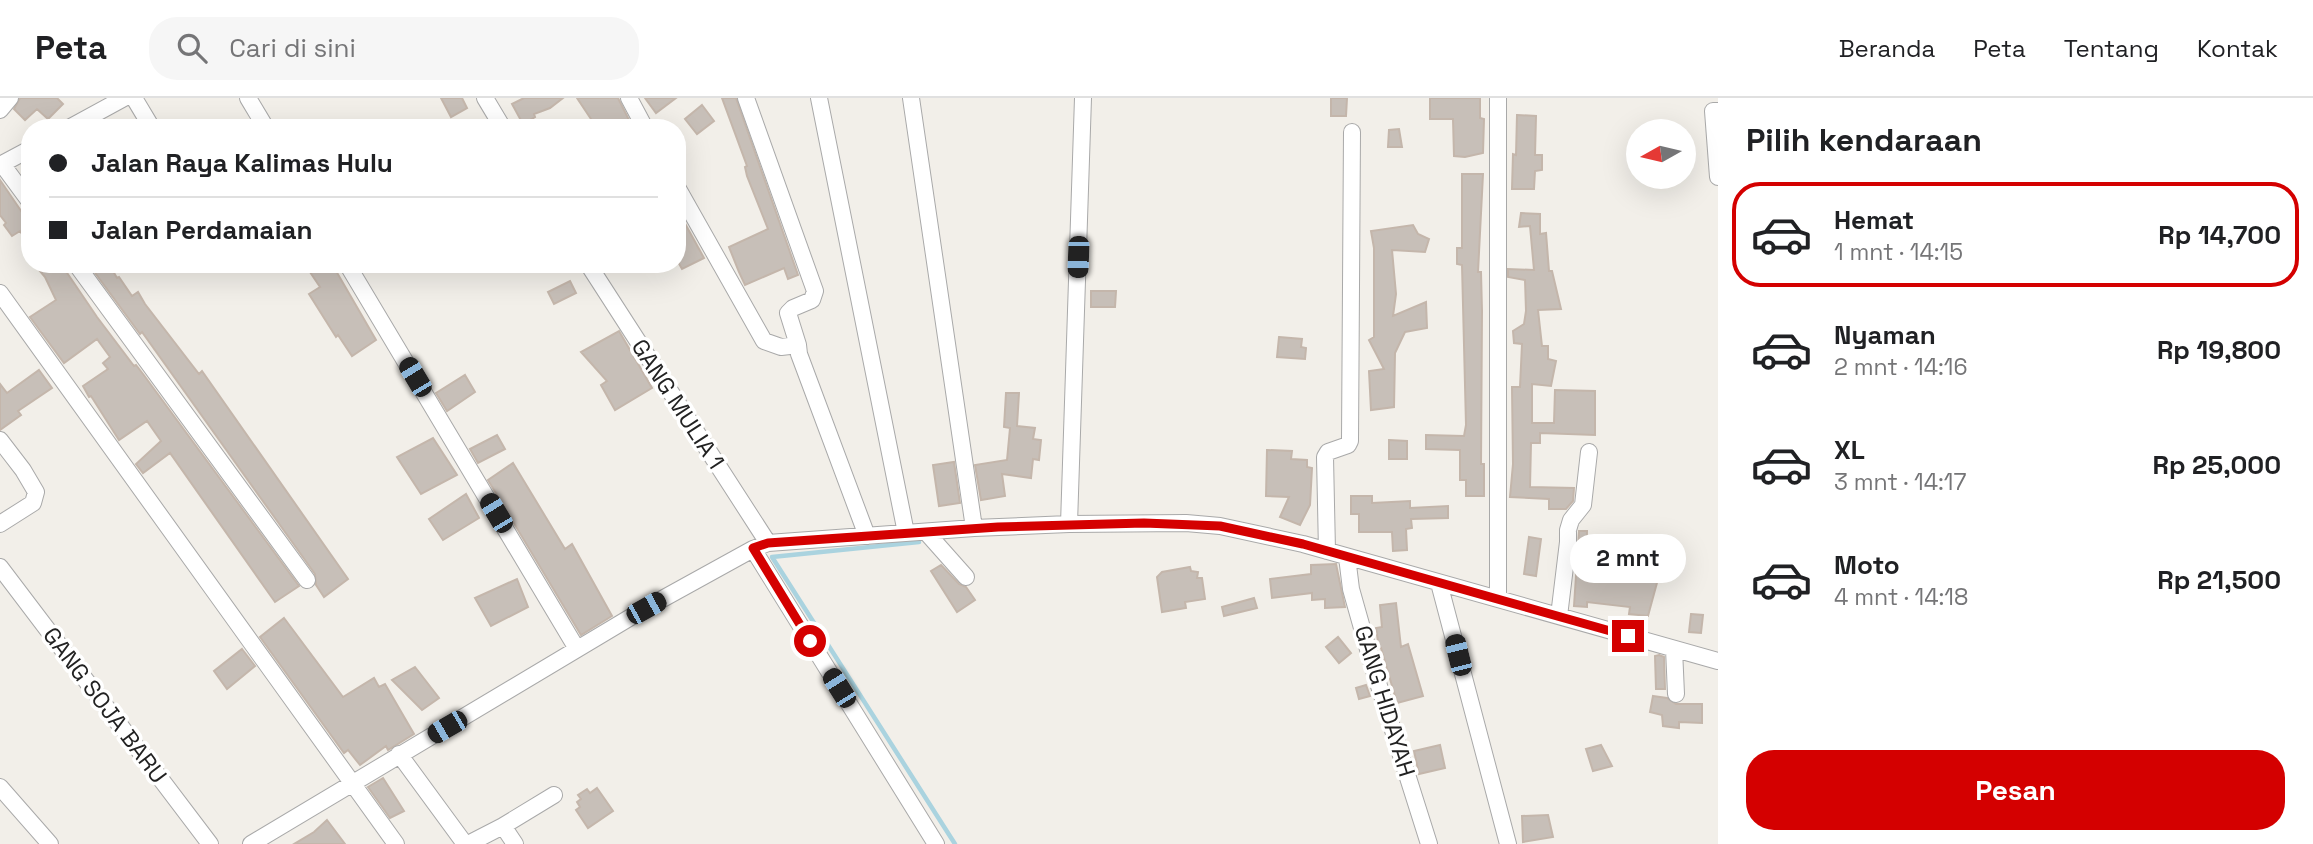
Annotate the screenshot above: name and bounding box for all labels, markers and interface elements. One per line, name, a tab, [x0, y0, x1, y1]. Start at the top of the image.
search box	[149, 17, 639, 80]
text: Peta	[35, 27, 107, 69]
icon: search	[173, 29, 211, 67]
text: Cari di sini	[229, 31, 356, 65]
text: Beranda	[1839, 33, 1935, 64]
text: Peta	[1973, 33, 2026, 64]
text: Tentang	[2064, 33, 2159, 64]
text: Kontak	[2197, 33, 2278, 64]
north arrow	[1626, 119, 1696, 189]
map controls	[1626, 119, 1696, 189]
text: Pilih kendaraan	[1746, 120, 1982, 160]
text: Jalan Raya Kalimas Hulu	[91, 146, 393, 180]
icon: car	[1750, 203, 1813, 266]
text: Hemat	[1834, 203, 1914, 237]
text: Jalan Perdamaian	[91, 213, 313, 247]
text: Rp 14,700	[2158, 218, 2281, 252]
car	[1067, 236, 1090, 278]
text: 1 mnt · 14:15	[1834, 237, 1963, 267]
icon: car	[1750, 318, 1813, 381]
text: Nyaman	[1834, 318, 1936, 352]
street label: GANG MULIA 1	[625, 333, 731, 475]
text: Rp 19,800	[2157, 333, 2281, 367]
text: 2 mnt · 14:16	[1834, 352, 1968, 382]
car	[396, 354, 435, 400]
icon: car	[1750, 433, 1813, 496]
text: XL	[1834, 433, 1865, 467]
text: Rp 25,000	[2152, 448, 2281, 482]
text: 3 mnt · 14:17	[1834, 467, 1966, 497]
car	[477, 490, 516, 536]
callout: 2 mnt	[1570, 534, 1686, 584]
text: 2 mnt	[1596, 543, 1660, 573]
icon: car	[1750, 548, 1813, 611]
text: Moto	[1834, 548, 1900, 582]
text: Rp 21,500	[2157, 563, 2281, 597]
text: 4 mnt · 14:18	[1834, 582, 1968, 612]
car	[623, 589, 670, 627]
route end	[1612, 620, 1644, 652]
street label: GANG SOJA BARU	[36, 621, 174, 789]
street label: GANG HIDAYAH	[1348, 622, 1422, 780]
route start	[794, 625, 826, 657]
car	[1443, 632, 1474, 678]
car	[819, 665, 860, 711]
car	[424, 707, 471, 747]
button: Pesan	[1746, 750, 2285, 830]

